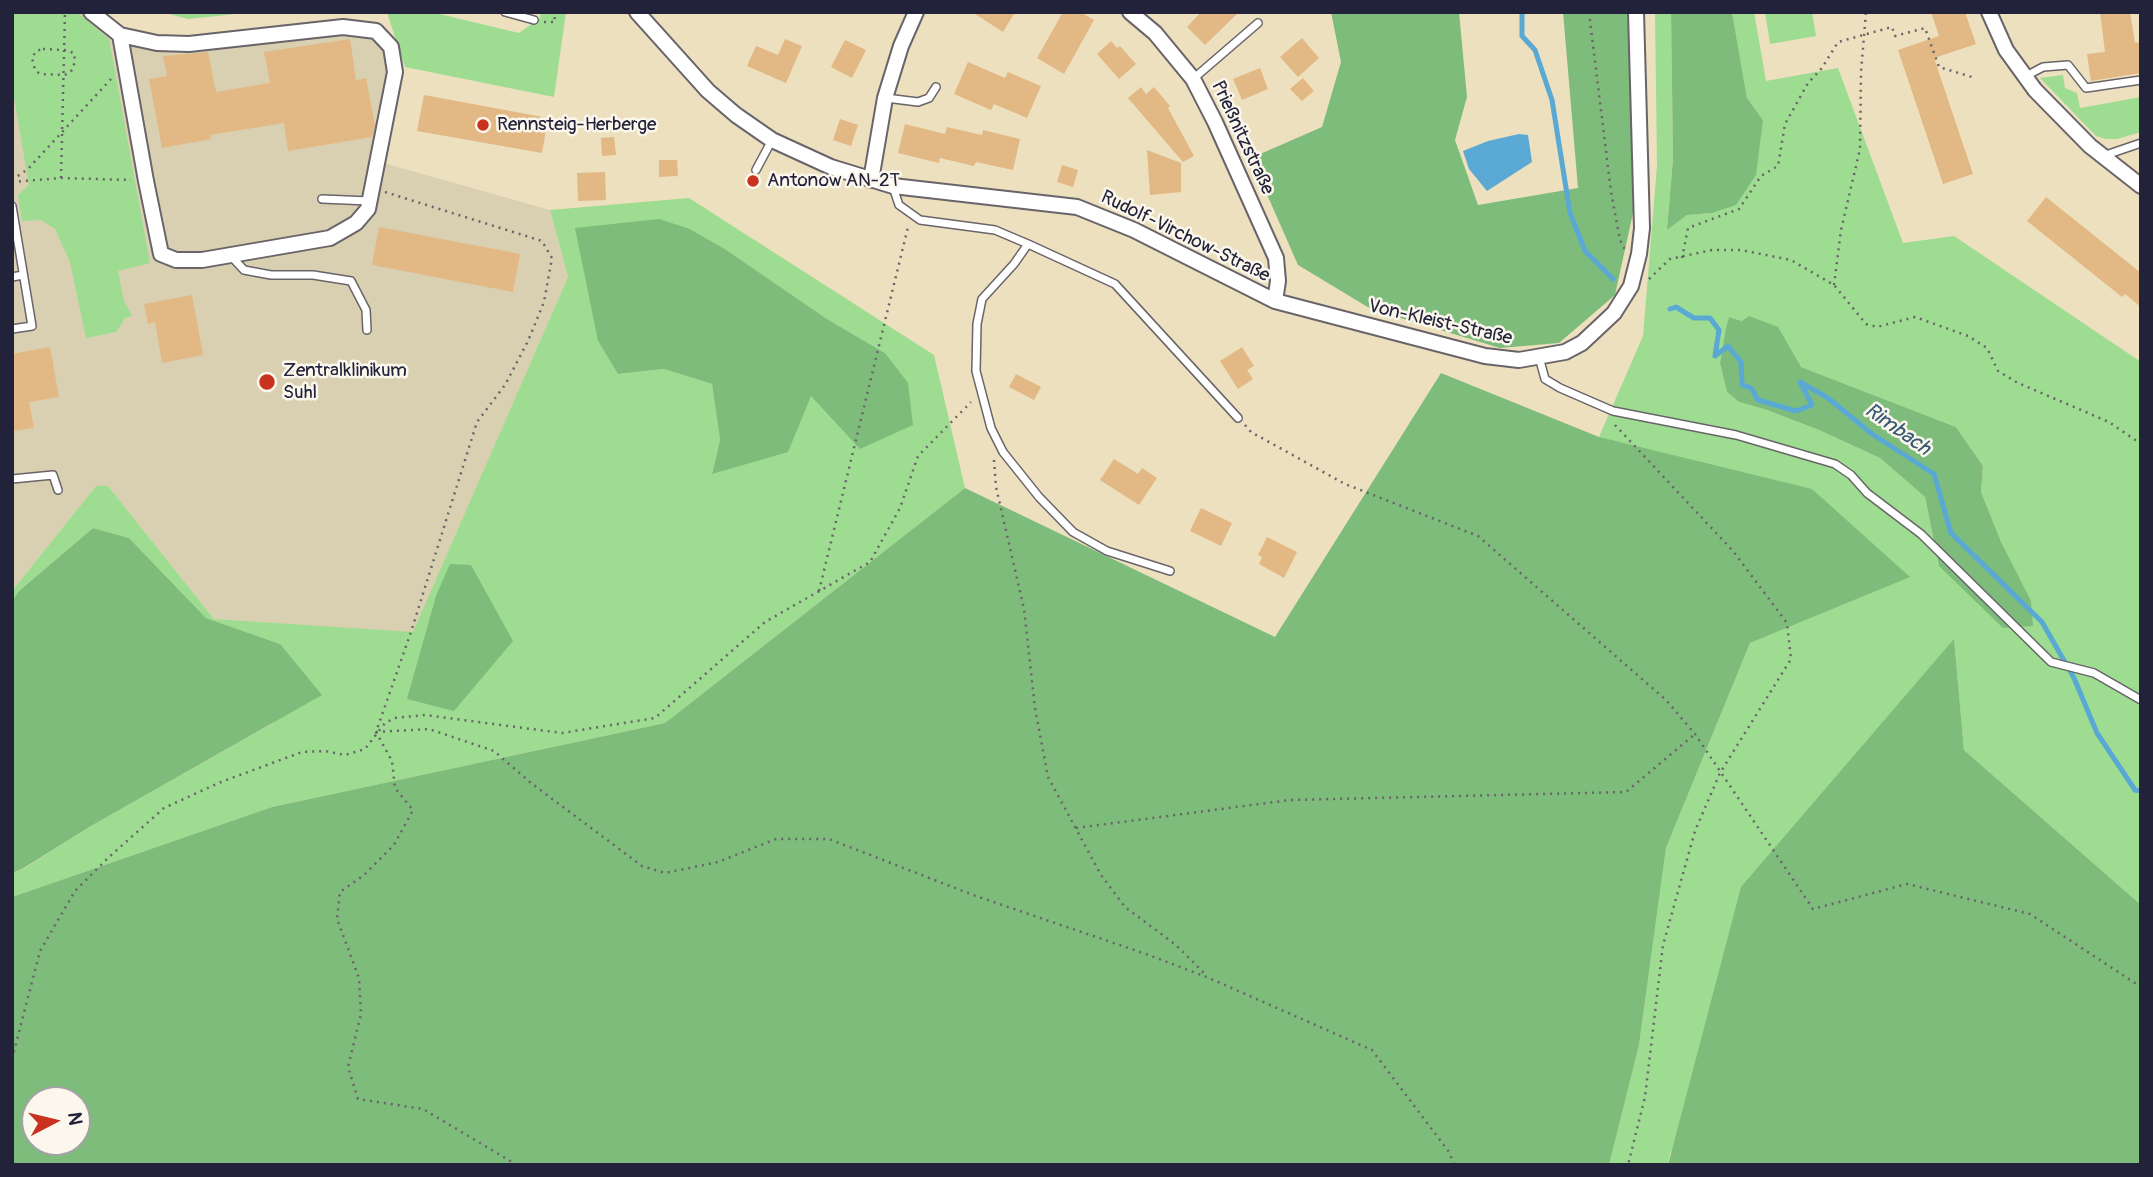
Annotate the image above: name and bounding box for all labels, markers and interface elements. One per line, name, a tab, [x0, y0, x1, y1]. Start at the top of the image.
street label: Prießnitzstraße	[1206, 77, 1278, 199]
place label: Rennsteig-Herberge	[497, 114, 656, 136]
marker: Rennsteig-Herberge	[475, 117, 491, 133]
place label: Antonow AN-2T	[767, 170, 900, 192]
marker: Antonow AN-2T	[745, 173, 761, 189]
street label: Rudolf-Virchow-Straße	[1097, 186, 1273, 288]
street label: Von-Kleist-Straße	[1366, 295, 1514, 351]
place label: Zentralklinikum Suhl	[283, 360, 407, 404]
marker: Zentralklinikum Suhl	[257, 372, 277, 392]
water label: Rimbach	[1859, 398, 1935, 462]
north arrow	[21, 1086, 91, 1156]
text: N	[62, 1111, 88, 1127]

